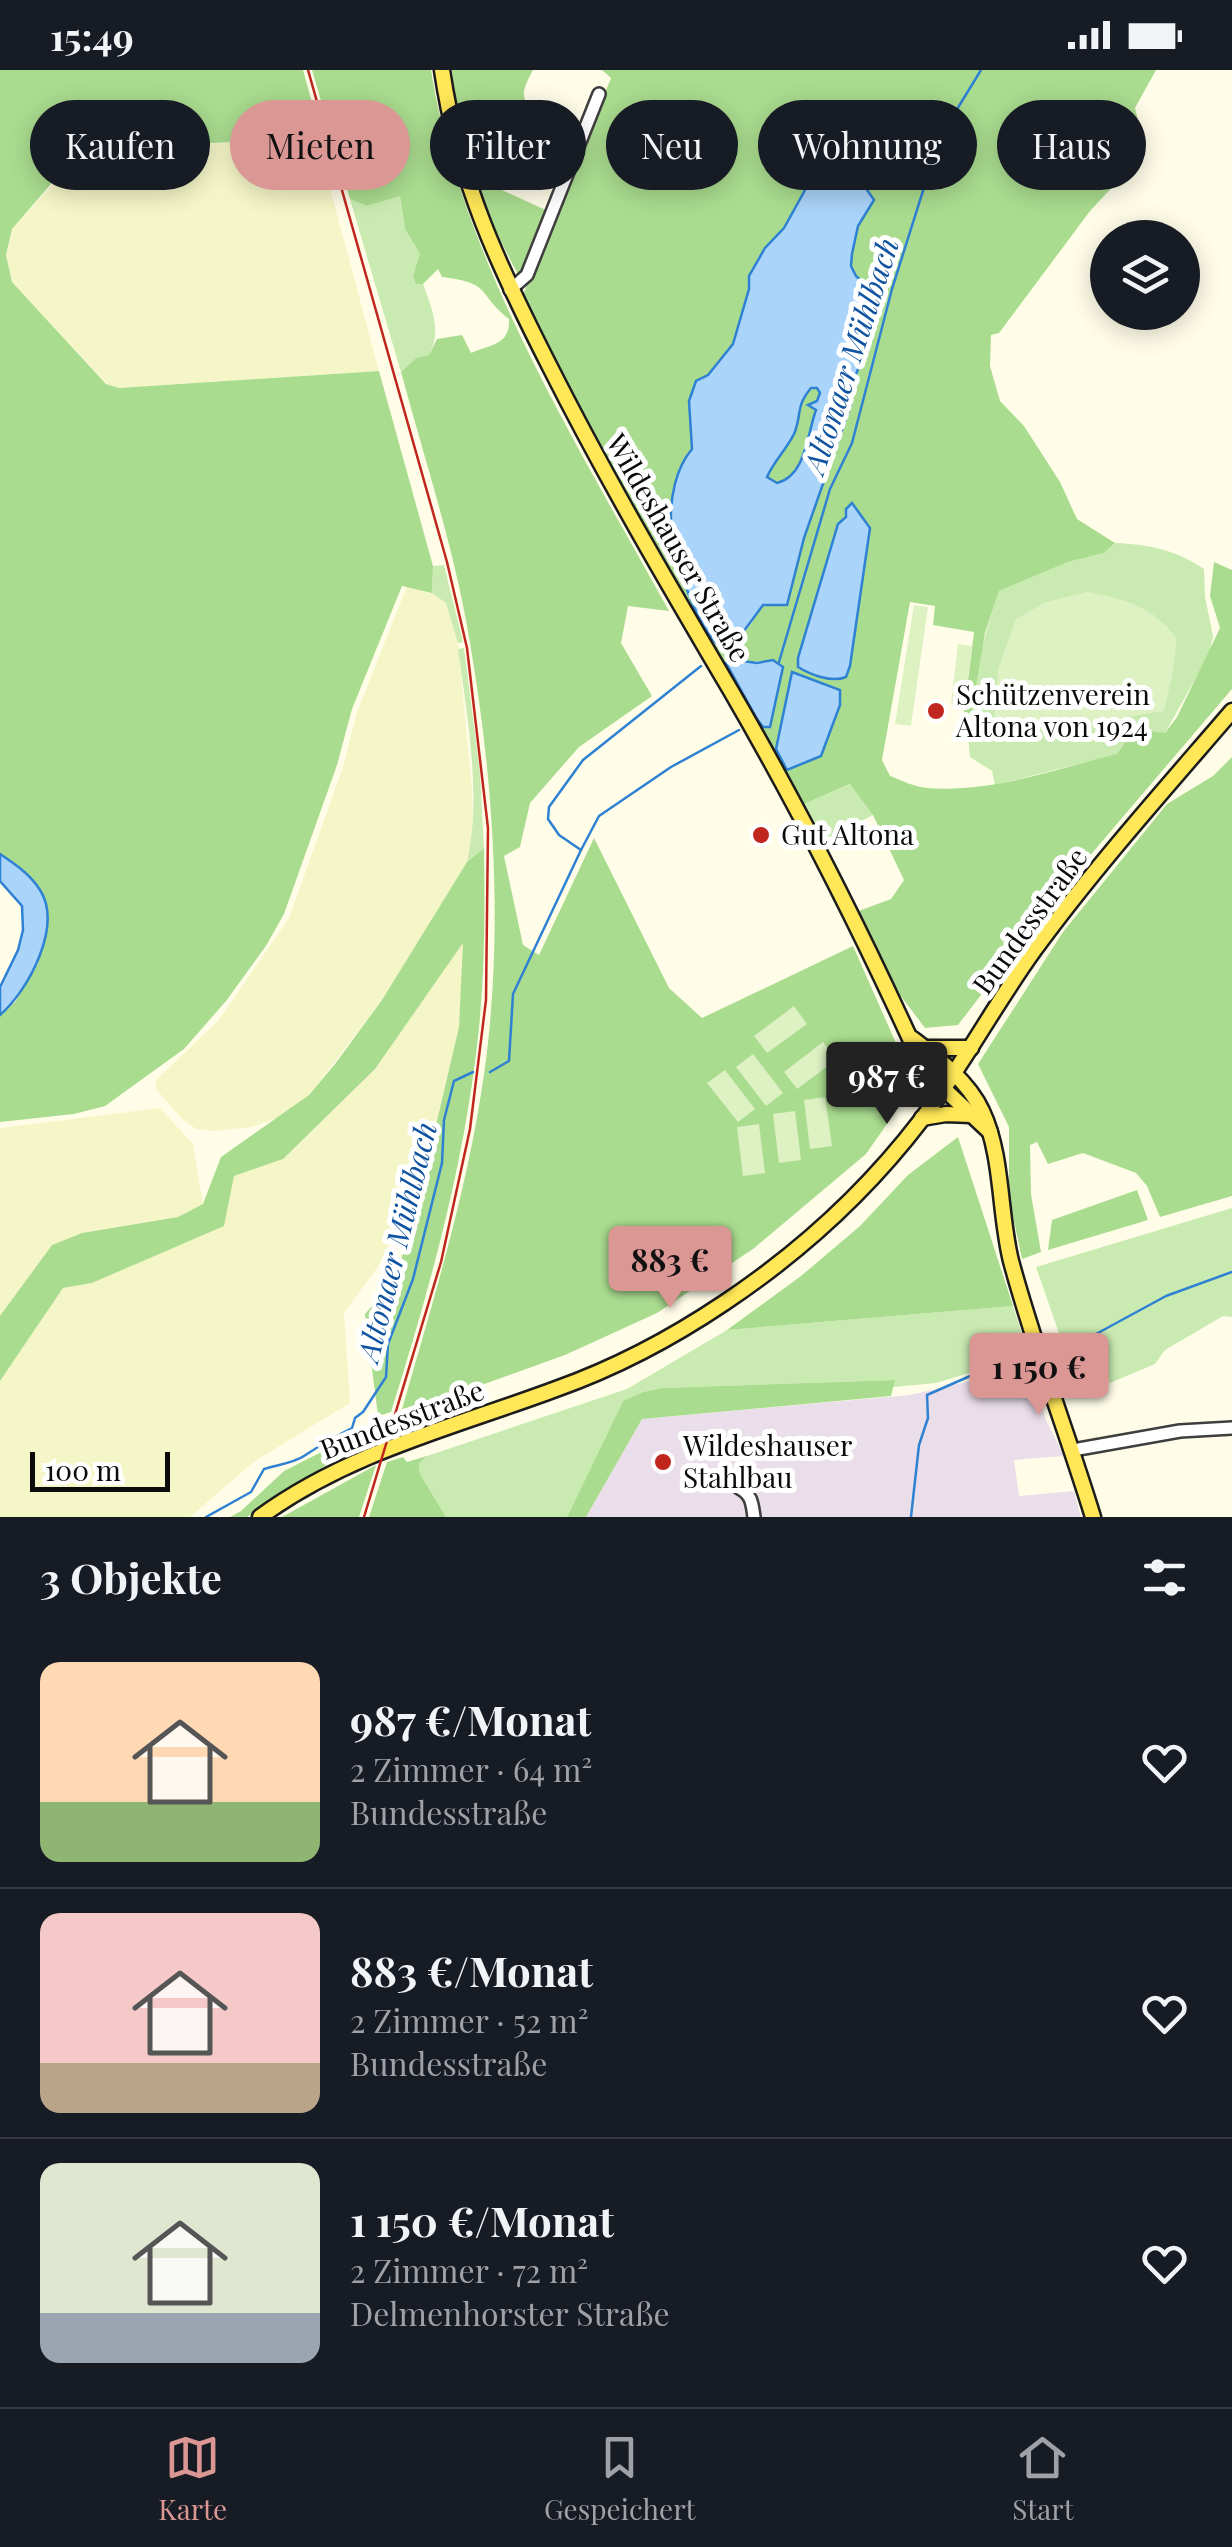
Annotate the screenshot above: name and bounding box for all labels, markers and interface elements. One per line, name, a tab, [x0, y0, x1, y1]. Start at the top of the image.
text: 15:49	[50, 10, 134, 61]
chip: Kaufen	[30, 100, 210, 190]
chip: Mieten	[230, 100, 410, 190]
chip: Filter	[430, 100, 586, 190]
chip: Neu	[606, 100, 738, 190]
chip: Wohnung	[758, 100, 977, 190]
chip: Haus	[997, 100, 1146, 190]
map controls	[1090, 220, 1200, 330]
button: layers	[1090, 220, 1200, 330]
water label: Altonaer Mühlbach	[792, 233, 907, 481]
street label: Wildeshauser Straße	[598, 426, 760, 668]
place label: Schützenverein Altona von 1924	[955, 675, 1150, 744]
marker: Schützenverein Altona von 1924	[925, 700, 947, 722]
place label: Gut Altona	[781, 815, 914, 852]
marker: Gut Altona	[750, 824, 772, 846]
street label: Bundesstraße	[963, 839, 1095, 1001]
pin: 987 €	[817, 1042, 957, 1127]
text: 987 €	[848, 1053, 926, 1096]
water label: Altonaer Mühlbach	[346, 1118, 445, 1368]
pin: 883 €	[600, 1226, 740, 1311]
text: 883 €	[631, 1237, 709, 1280]
pin: 1 150 €	[947, 1333, 1131, 1418]
text: 1 150 €	[992, 1344, 1086, 1387]
street label: Bundesstraße	[314, 1370, 489, 1467]
place label: Wildeshauser Stahlbau	[682, 1426, 853, 1495]
scale bar	[30, 1447, 170, 1492]
text: 100 m	[45, 1451, 121, 1488]
marker: Wildeshauser Stahlbau	[652, 1451, 674, 1473]
text: 3 Objekte	[40, 1549, 222, 1605]
icon: filters	[1137, 1550, 1192, 1605]
text: 987 €/Monat	[350, 1691, 591, 1747]
icon: home	[120, 1702, 240, 1822]
icon: heart	[1137, 1735, 1192, 1790]
text: 2 Zimmer · 64 m²	[350, 1747, 592, 1790]
text: Bundesstraße	[350, 1790, 547, 1833]
text: 883 €/Monat	[350, 1942, 593, 1998]
icon: home	[120, 1953, 240, 2073]
icon: heart	[1137, 1986, 1192, 2041]
text: 2 Zimmer · 52 m²	[350, 1998, 588, 2041]
text: Bundesstraße	[350, 2041, 547, 2084]
text: 1 150 €/Monat	[350, 2192, 614, 2248]
icon: home	[120, 2203, 240, 2323]
icon: heart	[1137, 2236, 1192, 2291]
text: 2 Zimmer · 72 m²	[350, 2248, 588, 2291]
text: Delmenhorster Straße	[350, 2291, 670, 2334]
tab: Karte	[158, 2430, 227, 2527]
tab: Gespeichert	[544, 2430, 696, 2527]
tab: Start	[1012, 2430, 1074, 2527]

